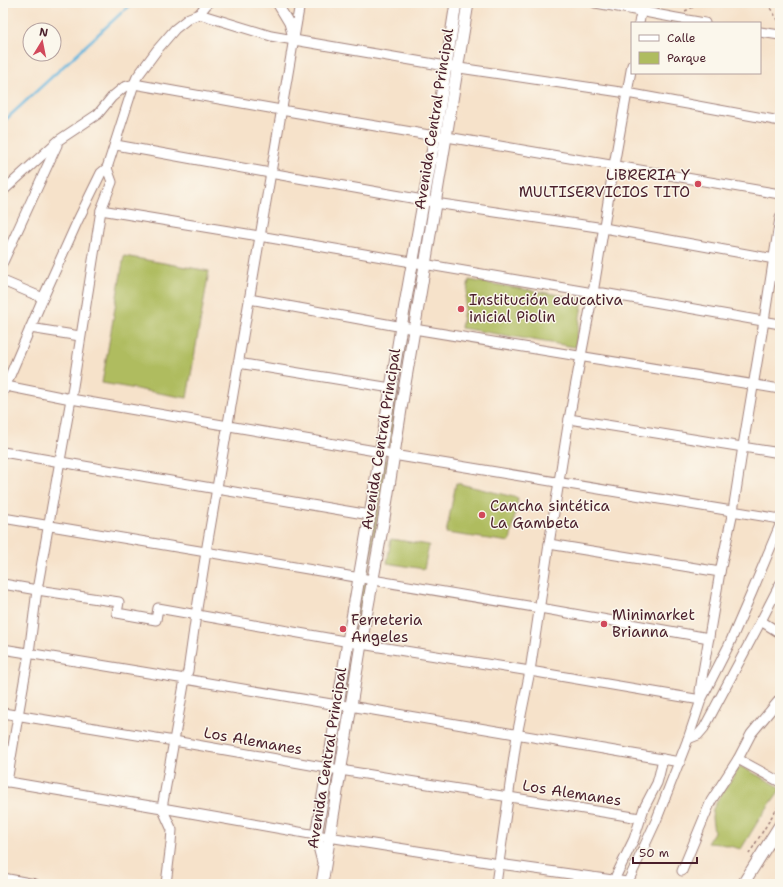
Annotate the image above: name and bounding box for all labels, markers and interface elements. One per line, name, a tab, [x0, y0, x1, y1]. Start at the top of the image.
north arrow	[22, 22, 62, 62]
legend	[631, 22, 761, 74]
text: N	[38, 25, 50, 41]
street label: Avenida Central Principal	[410, 26, 458, 211]
text: Calle	[667, 30, 696, 46]
text: Parque	[667, 50, 706, 66]
place label: LiBRERIA Y MULTISERVICIOS TITO	[519, 165, 690, 202]
marker: LiBRERIA Y MULTISERVICIOS TITO	[693, 179, 703, 189]
place label: Institución educativa inicial Piolin	[469, 290, 623, 327]
marker: Institución educativa inicial Piolin	[456, 304, 466, 314]
street label: Avenida Central Principal	[357, 346, 405, 531]
place label: Cancha sintética La Gambeta	[490, 496, 610, 533]
marker: Cancha sintética La Gambeta	[477, 510, 487, 520]
place label: Minimarket Brianna	[612, 605, 695, 642]
place label: Ferreteria Angeles	[351, 610, 423, 647]
marker: Minimarket Brianna	[599, 619, 609, 629]
marker: Ferreteria Angeles	[338, 624, 348, 634]
street label: Avenida Central Principal	[303, 665, 351, 850]
street label: Los Alemanes	[202, 722, 304, 760]
street label: Los Alemanes	[521, 775, 623, 811]
scale bar	[633, 839, 697, 865]
text: 50 m	[639, 845, 669, 861]

